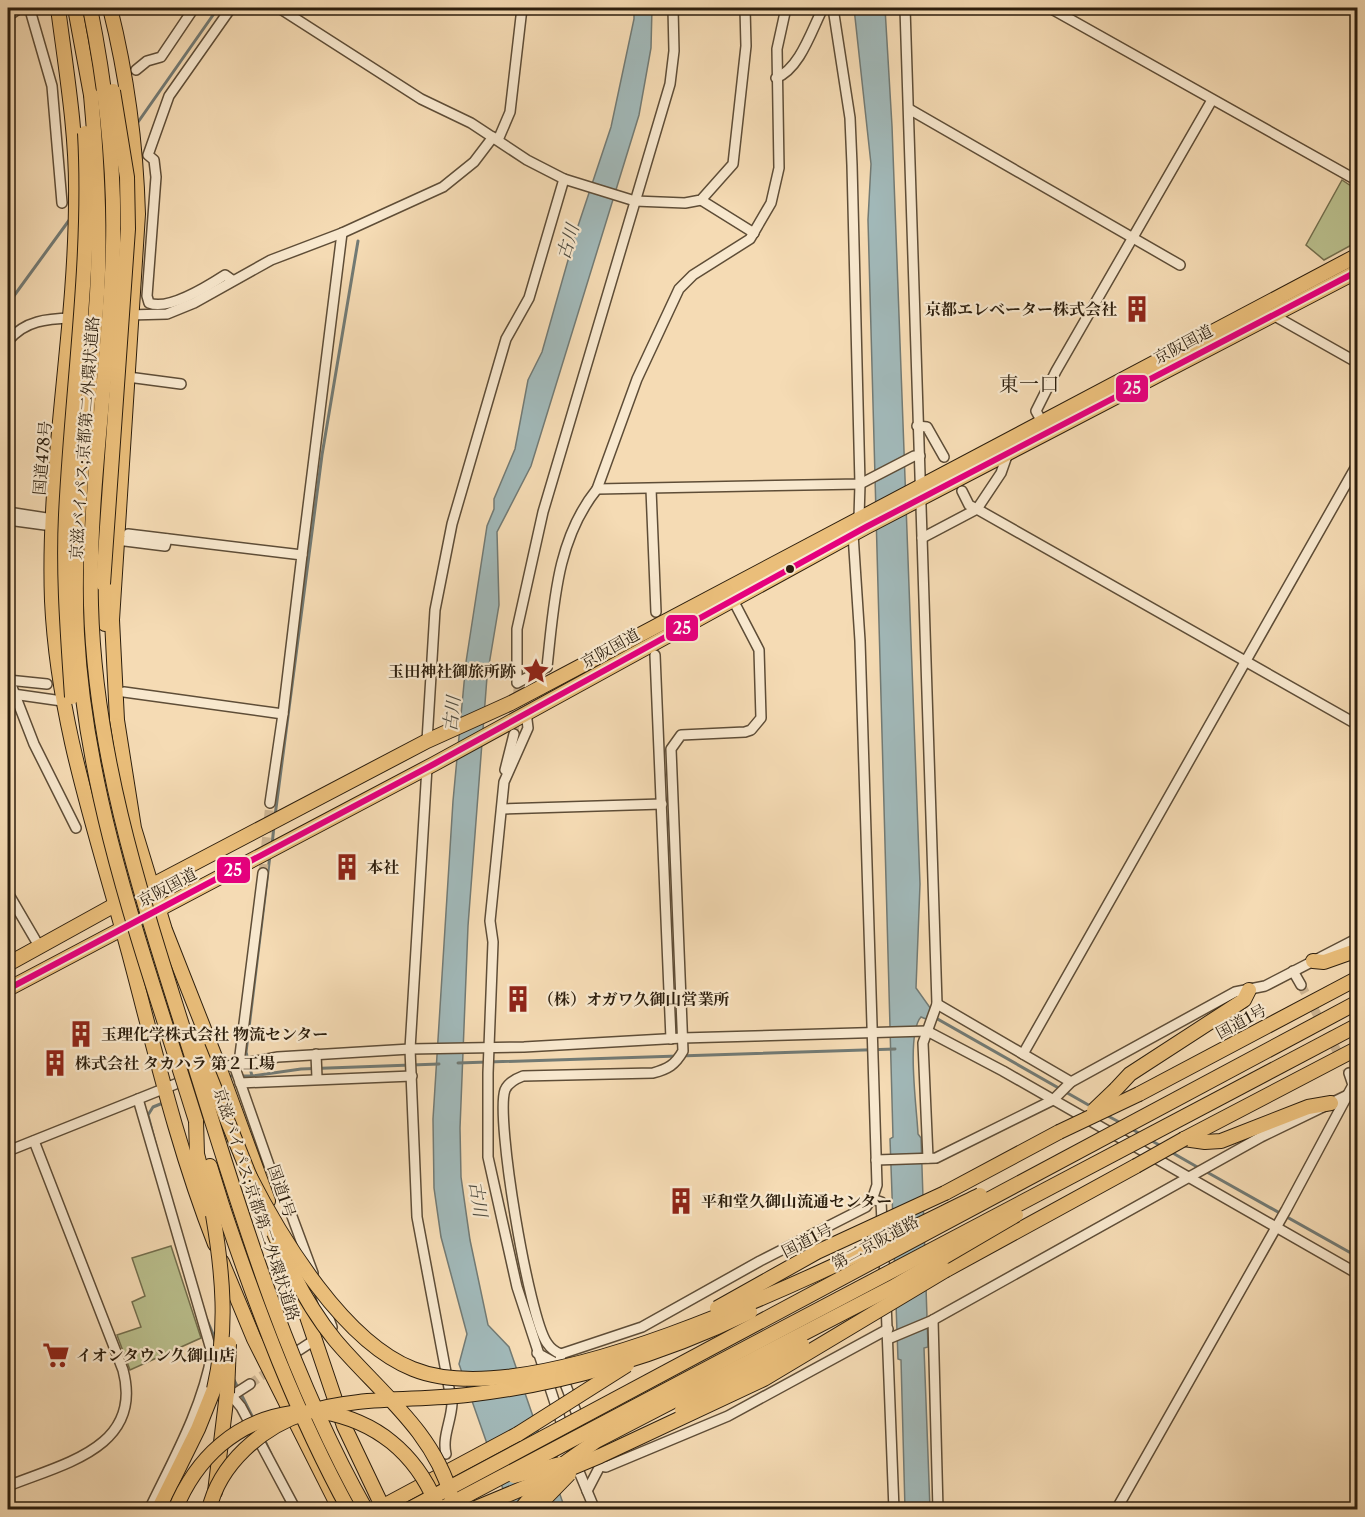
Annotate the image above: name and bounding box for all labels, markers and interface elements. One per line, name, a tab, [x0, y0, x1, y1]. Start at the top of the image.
water label: 古川	[552, 220, 584, 262]
building icon: 京都エレベーター株式会社	[1122, 294, 1152, 324]
place label: 京都エレベーター株式会社	[925, 299, 1117, 319]
street label: 京滋バイパス;京都第二外環状道路	[66, 315, 102, 561]
street label: 京阪国道	[1150, 320, 1216, 368]
district label: 東一口	[999, 372, 1059, 396]
line badge: 25	[1115, 374, 1149, 403]
text: 25	[1123, 378, 1141, 398]
street label: 国道478号	[29, 420, 55, 496]
unlabelled marker	[784, 563, 796, 575]
line badge: 25	[665, 614, 699, 642]
text: 25	[673, 618, 691, 638]
street label: 京阪国道	[577, 624, 643, 672]
place icon: 玉田神社御旅所跡	[521, 656, 551, 686]
place label: 玉田神社御旅所跡	[388, 661, 516, 681]
water label: 古川	[439, 693, 465, 733]
building icon: 本社	[332, 852, 362, 882]
line badge: 25	[216, 856, 251, 884]
place label: 本社	[367, 857, 399, 877]
text: 25	[224, 860, 242, 880]
street label: 京阪国道	[134, 863, 200, 911]
building icon: （株）オガワ久御山営業所	[503, 984, 533, 1014]
place label: （株）オガワ久御山営業所	[538, 989, 730, 1009]
street label: 国道1号	[1212, 999, 1270, 1043]
building icon: 玉理化学株式会社 物流センター	[66, 1019, 96, 1049]
place label: 玉理化学株式会社 物流センター	[101, 1024, 328, 1044]
building icon: 株式会社 タカハラ 第２工場	[40, 1048, 70, 1078]
place label: 株式会社 タカハラ 第２工場	[75, 1053, 275, 1073]
street label: 京滋バイパス;京都第二外環状道路	[210, 1085, 304, 1323]
street label: 国道1号	[264, 1162, 300, 1220]
water label: 古川	[465, 1180, 492, 1220]
building icon: 平和堂久御山流通センター	[666, 1186, 696, 1216]
place label: 平和堂久御山流通センター	[701, 1191, 892, 1211]
street label: 第二京阪道路	[828, 1211, 922, 1273]
street label: 国道1号	[778, 1219, 836, 1261]
supermarket icon: イオンタウン久御山店	[41, 1340, 71, 1370]
place label: イオンタウン久御山店	[76, 1345, 235, 1365]

